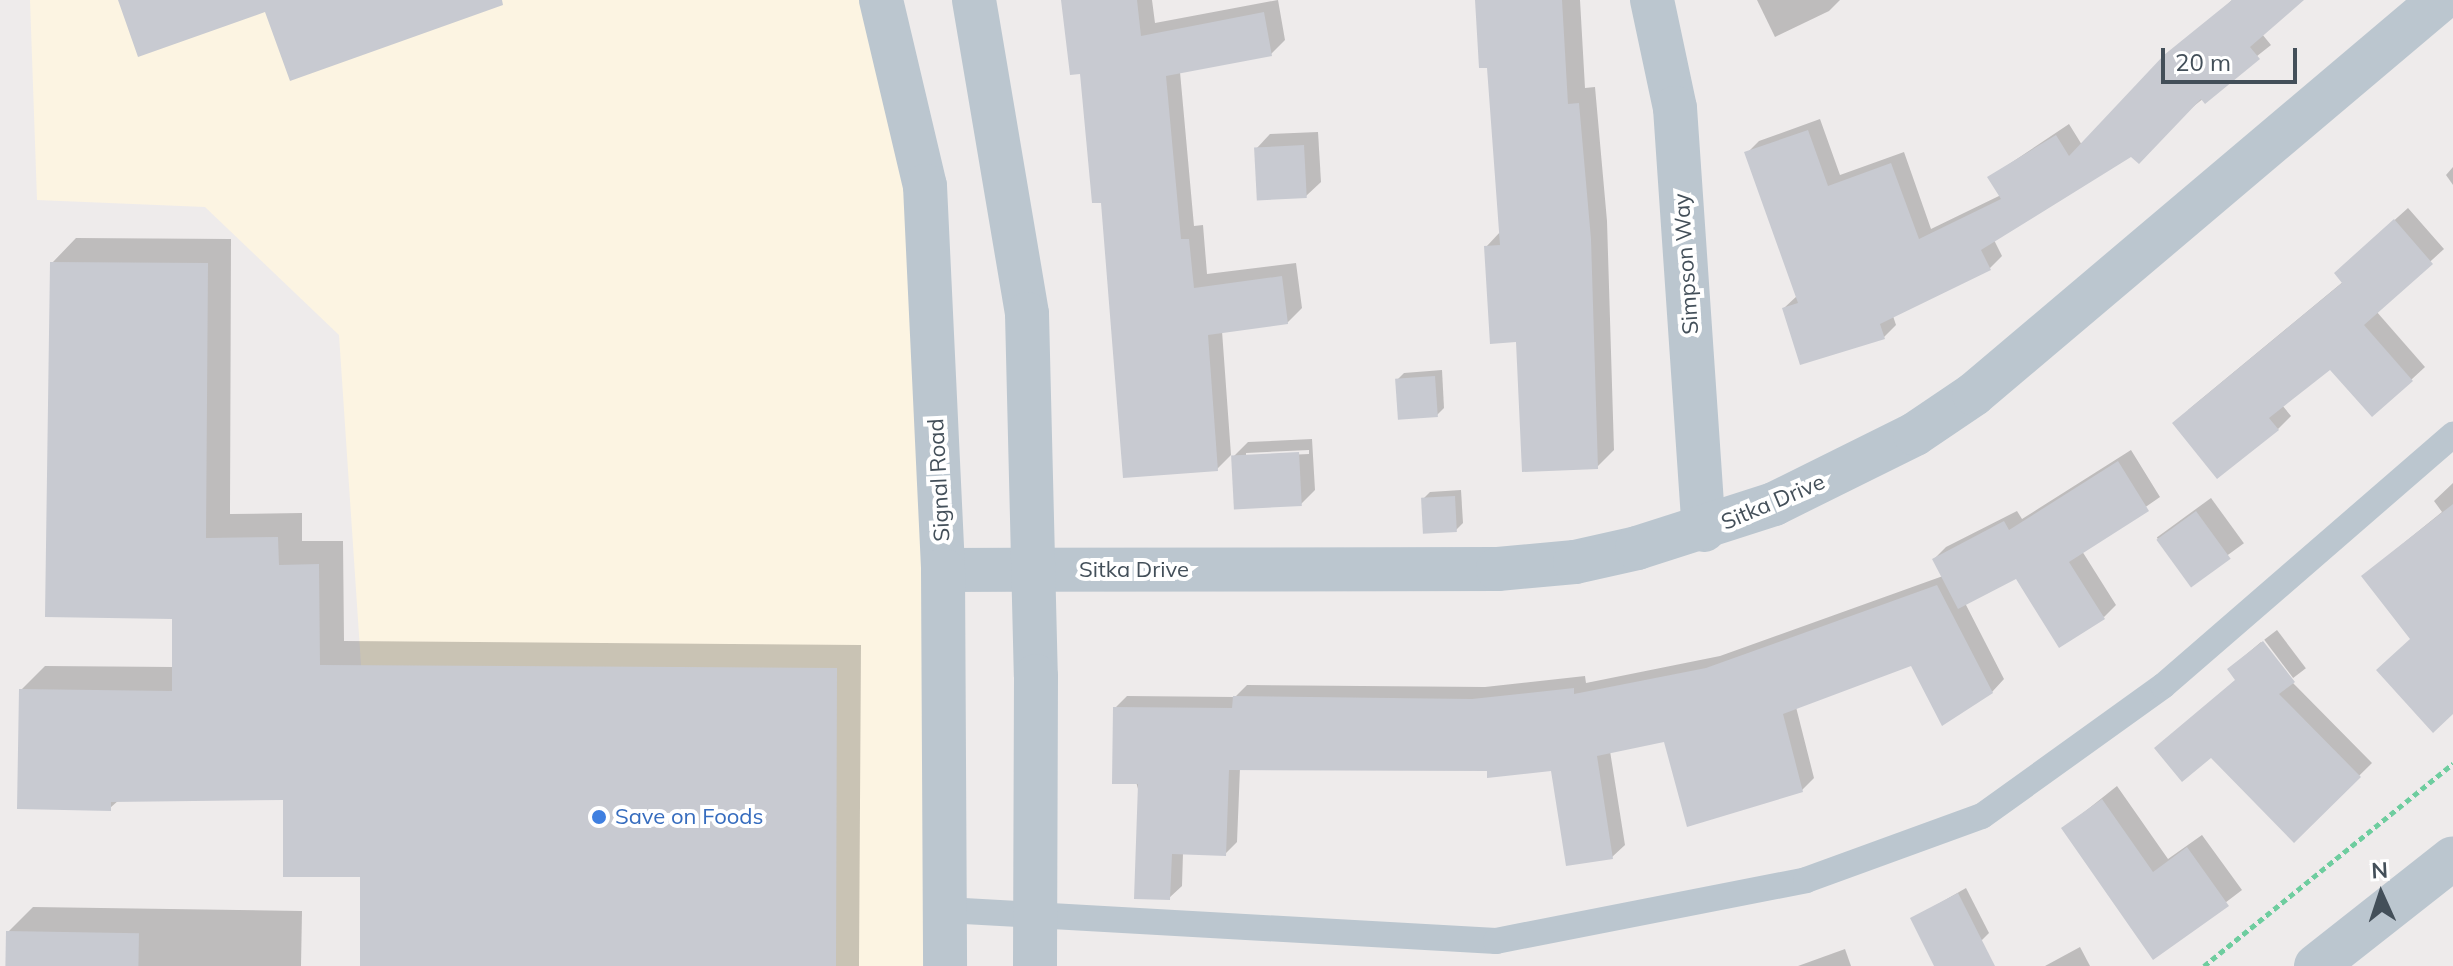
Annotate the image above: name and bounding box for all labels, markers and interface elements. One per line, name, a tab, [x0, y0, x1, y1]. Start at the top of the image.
scale bar	[2165, 32, 2301, 82]
text: 20 m	[2175, 47, 2231, 77]
street label: Simpson Way	[1668, 192, 1704, 336]
street label: Signal Road	[923, 418, 955, 542]
street label: Sitka Drive	[1717, 468, 1829, 536]
street label: Sitka Drive	[1079, 557, 1189, 583]
place label: Save on Foods	[615, 804, 763, 830]
marker: Save on Foods	[590, 808, 608, 826]
north arrow	[2341, 854, 2421, 934]
text: N	[2371, 856, 2389, 884]

